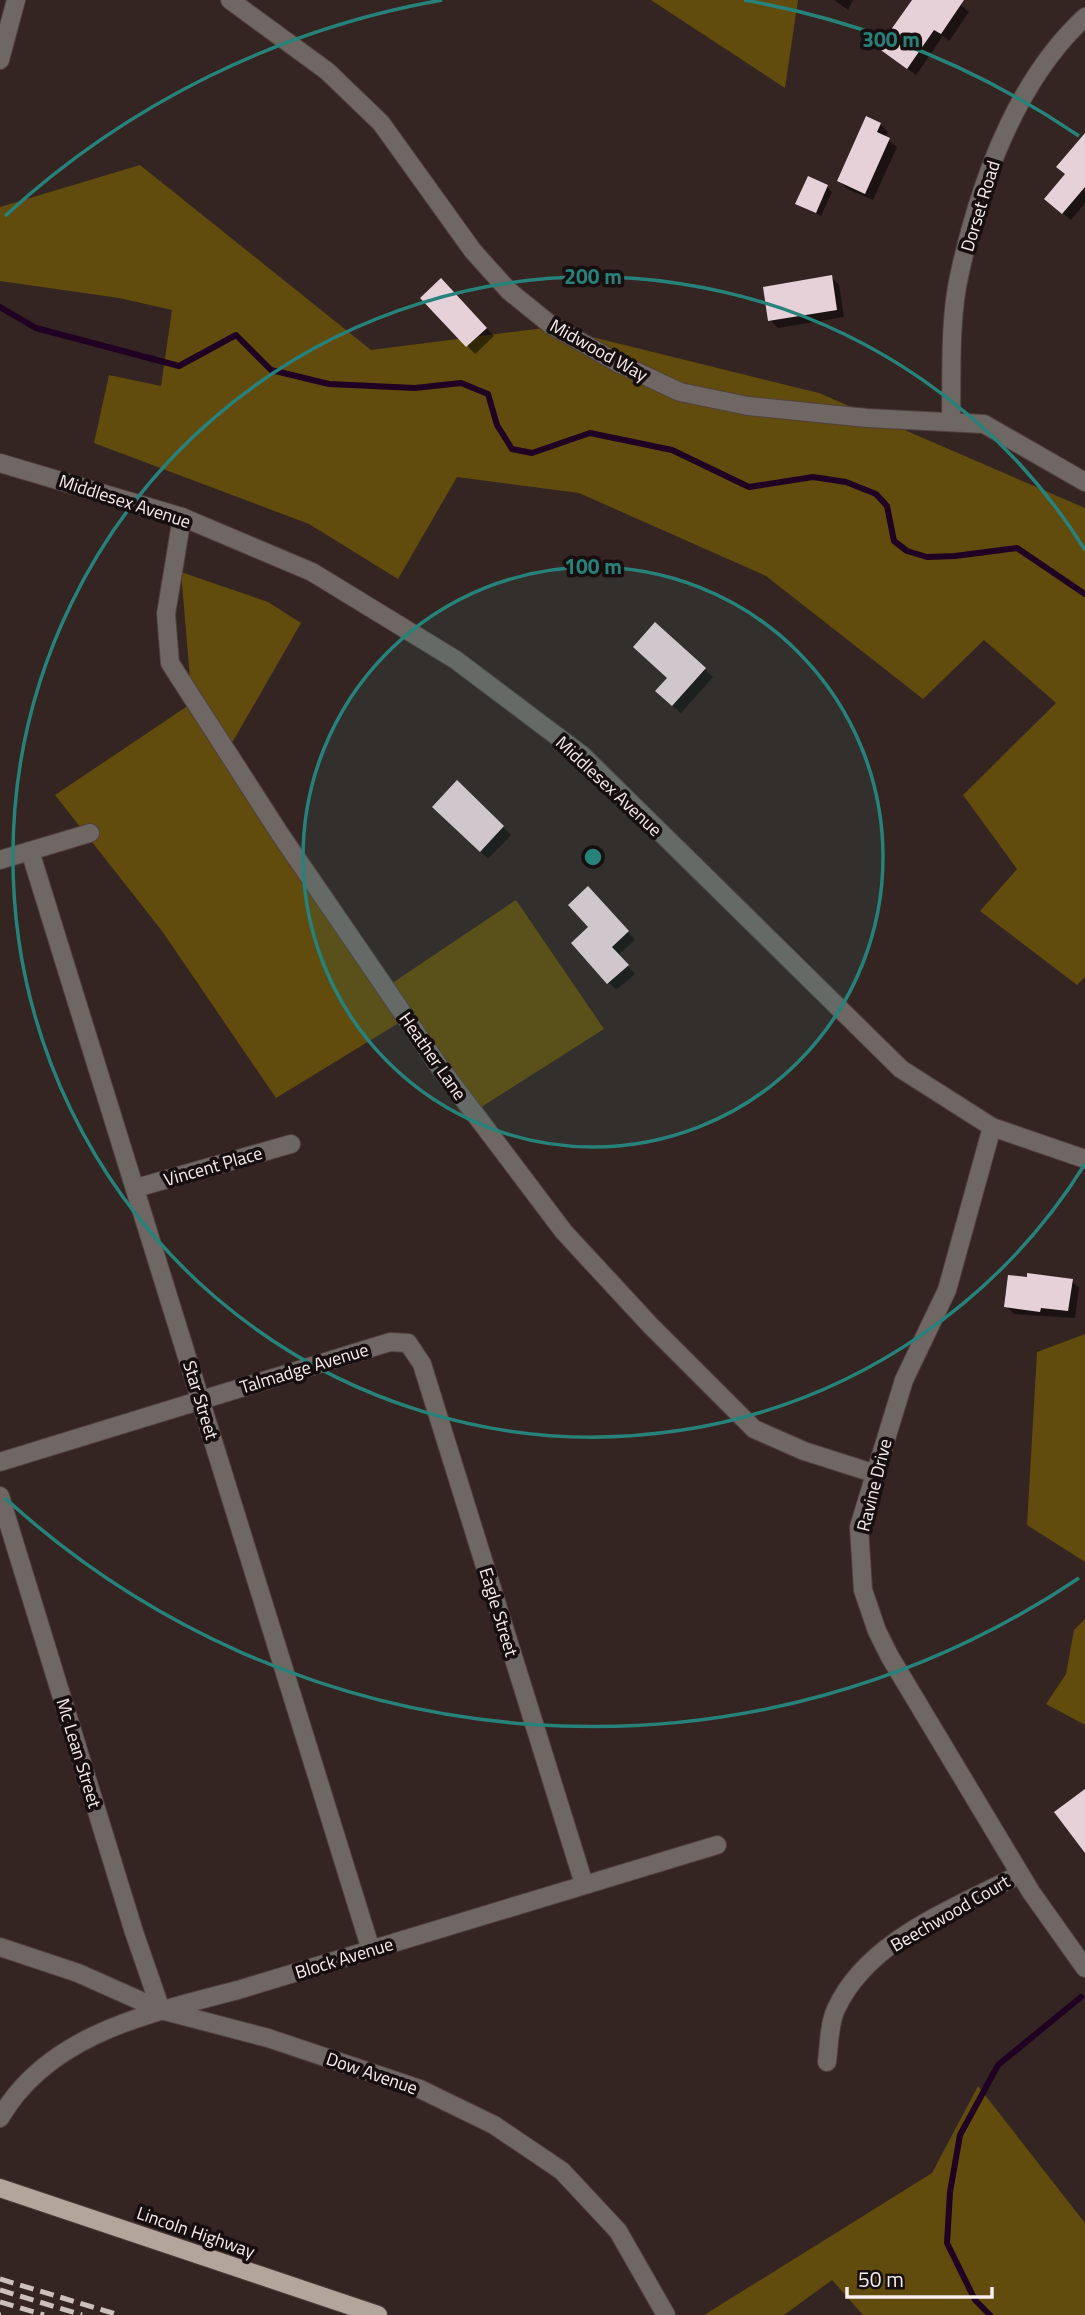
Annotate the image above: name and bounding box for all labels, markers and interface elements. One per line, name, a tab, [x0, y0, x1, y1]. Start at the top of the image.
text: 300 m	[862, 23, 920, 55]
street label: Dorset Road	[953, 157, 1007, 255]
text: 200 m	[564, 260, 622, 292]
street label: Midwood Way	[545, 312, 653, 388]
street label: Middlesex Avenue	[56, 467, 194, 535]
text: 100 m	[564, 550, 622, 582]
street label: Middlesex Avenue	[550, 729, 668, 843]
centre of rings	[581, 845, 605, 869]
street label: Heather Lane	[393, 1007, 473, 1105]
street label: Vincent Place	[161, 1139, 265, 1193]
street label: Talmadge Avenue	[236, 1336, 372, 1400]
street label: Star Street	[176, 1357, 226, 1444]
street label: Ravine Drive	[849, 1436, 899, 1534]
street label: Eagle Street	[473, 1564, 526, 1661]
street label: Mc Lean Street	[49, 1695, 109, 1812]
street label: Beechwood Court	[885, 1867, 1015, 1958]
street label: Block Avenue	[292, 1930, 396, 1986]
street label: Dow Avenue	[323, 2045, 421, 2101]
street label: Lincoln Highway	[133, 2199, 259, 2265]
scale bar	[847, 2256, 992, 2300]
text: 50 m	[858, 2263, 904, 2295]

